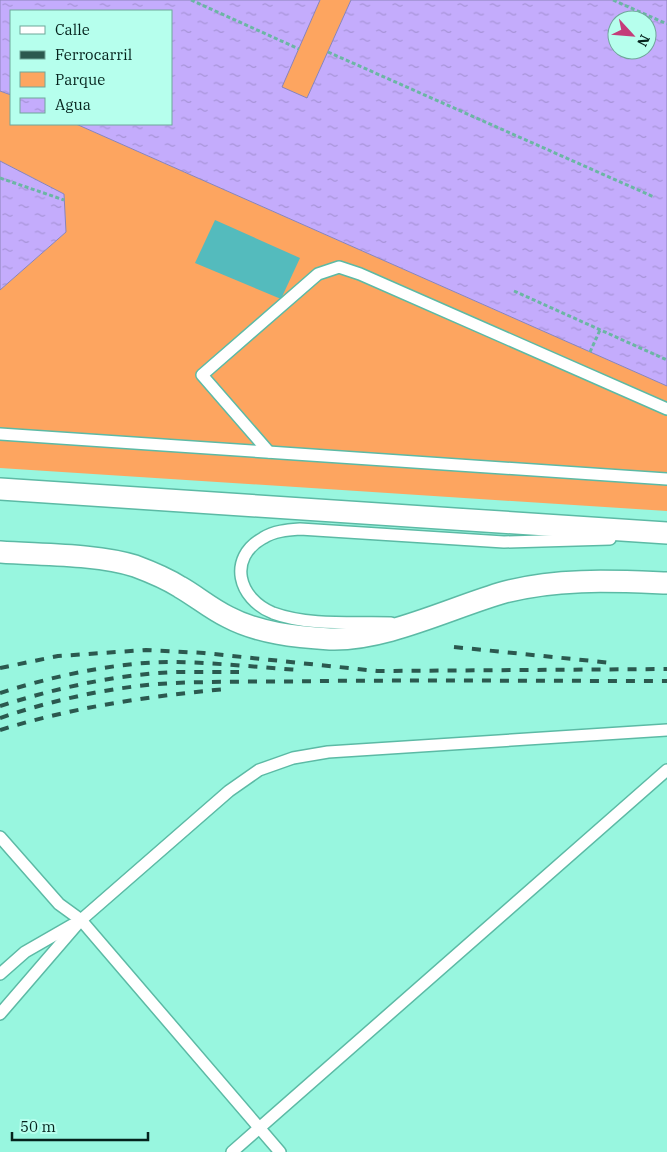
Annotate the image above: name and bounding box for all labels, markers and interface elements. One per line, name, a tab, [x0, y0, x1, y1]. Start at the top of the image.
legend	[10, 10, 172, 125]
north arrow	[607, 10, 657, 60]
text: Calle	[55, 20, 90, 39]
text: N	[633, 32, 654, 50]
text: Ferrocarril	[55, 45, 132, 64]
text: Parque	[55, 70, 105, 89]
text: Agua	[55, 95, 91, 114]
scale bar	[12, 1110, 149, 1142]
text: 50 m	[20, 1117, 56, 1136]

